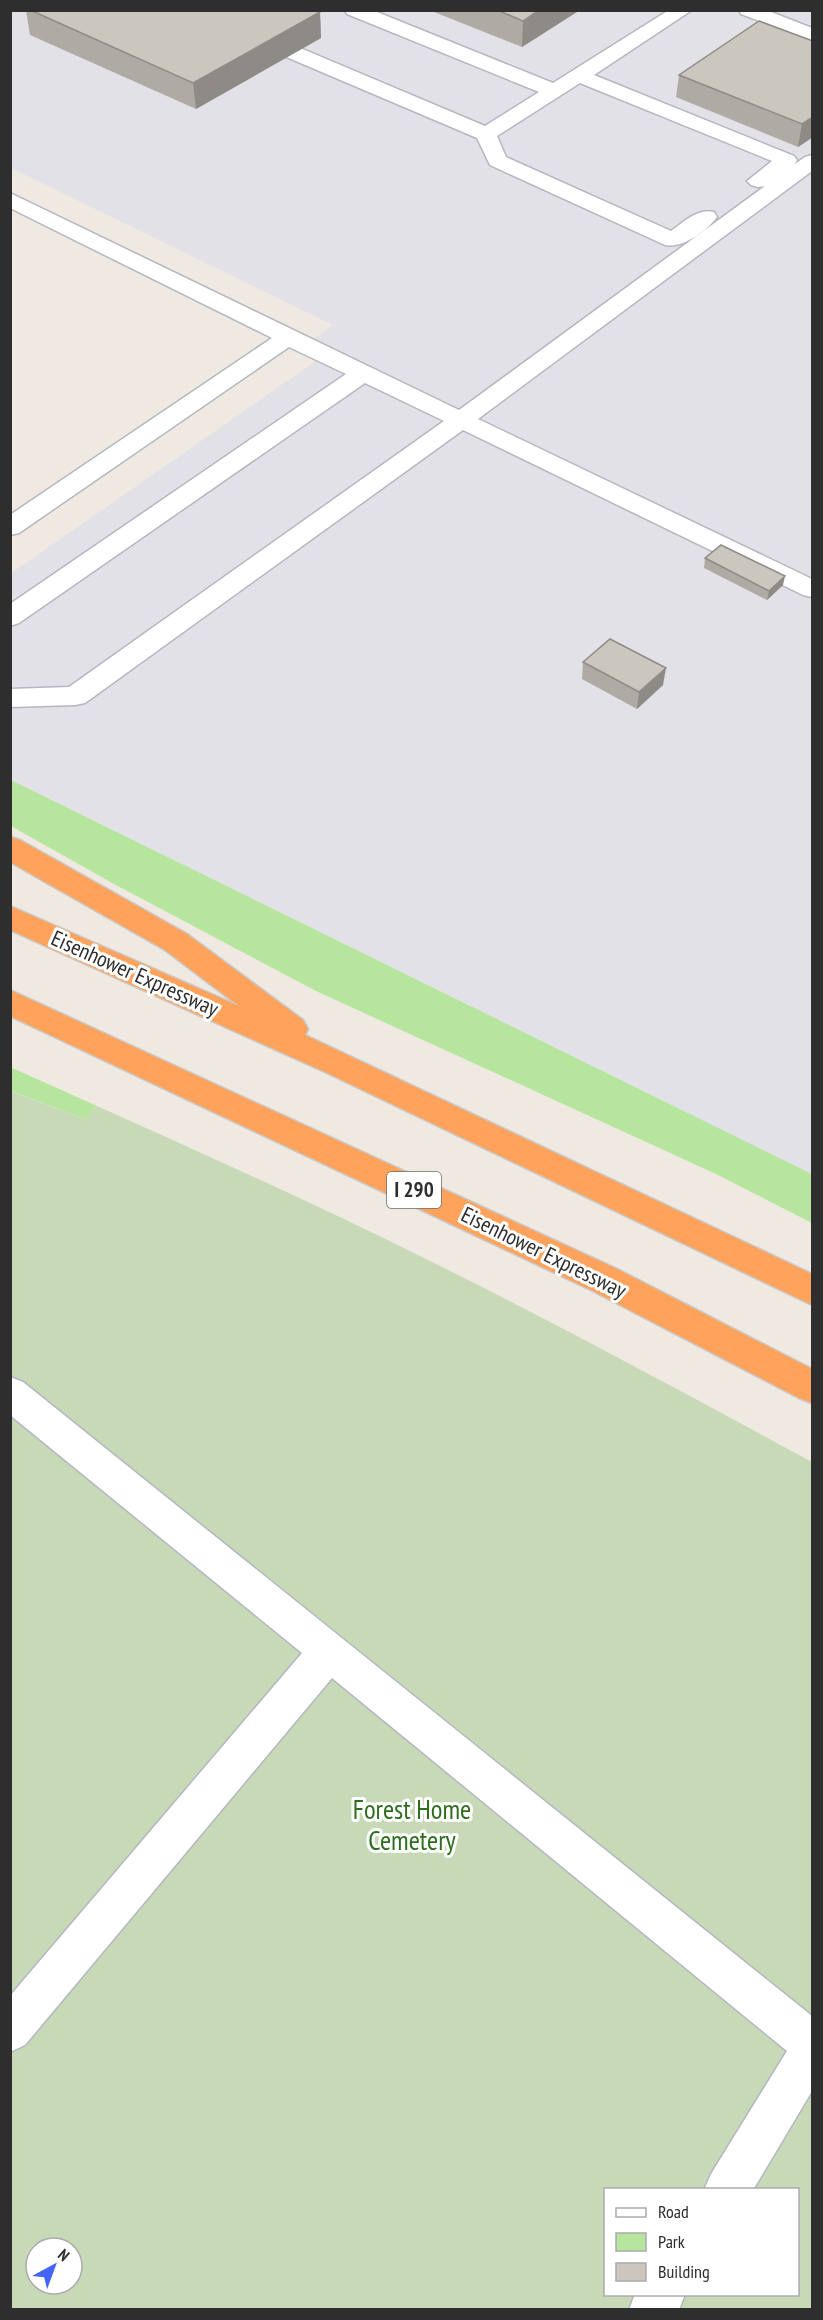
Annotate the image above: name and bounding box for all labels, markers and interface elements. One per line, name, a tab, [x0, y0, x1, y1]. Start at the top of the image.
street label: Eisenhower Expressway	[47, 924, 224, 1023]
road number: I 290	[387, 1172, 441, 1208]
street label: Eisenhower Expressway	[457, 1200, 632, 1304]
park label: Forest Home Cemetery	[353, 1792, 471, 1857]
legend	[604, 2188, 799, 2296]
text: Road	[658, 2200, 689, 2223]
text: Park	[658, 2230, 685, 2253]
north arrow	[24, 2236, 84, 2296]
text: N	[54, 2244, 74, 2265]
text: Building	[658, 2260, 710, 2283]

